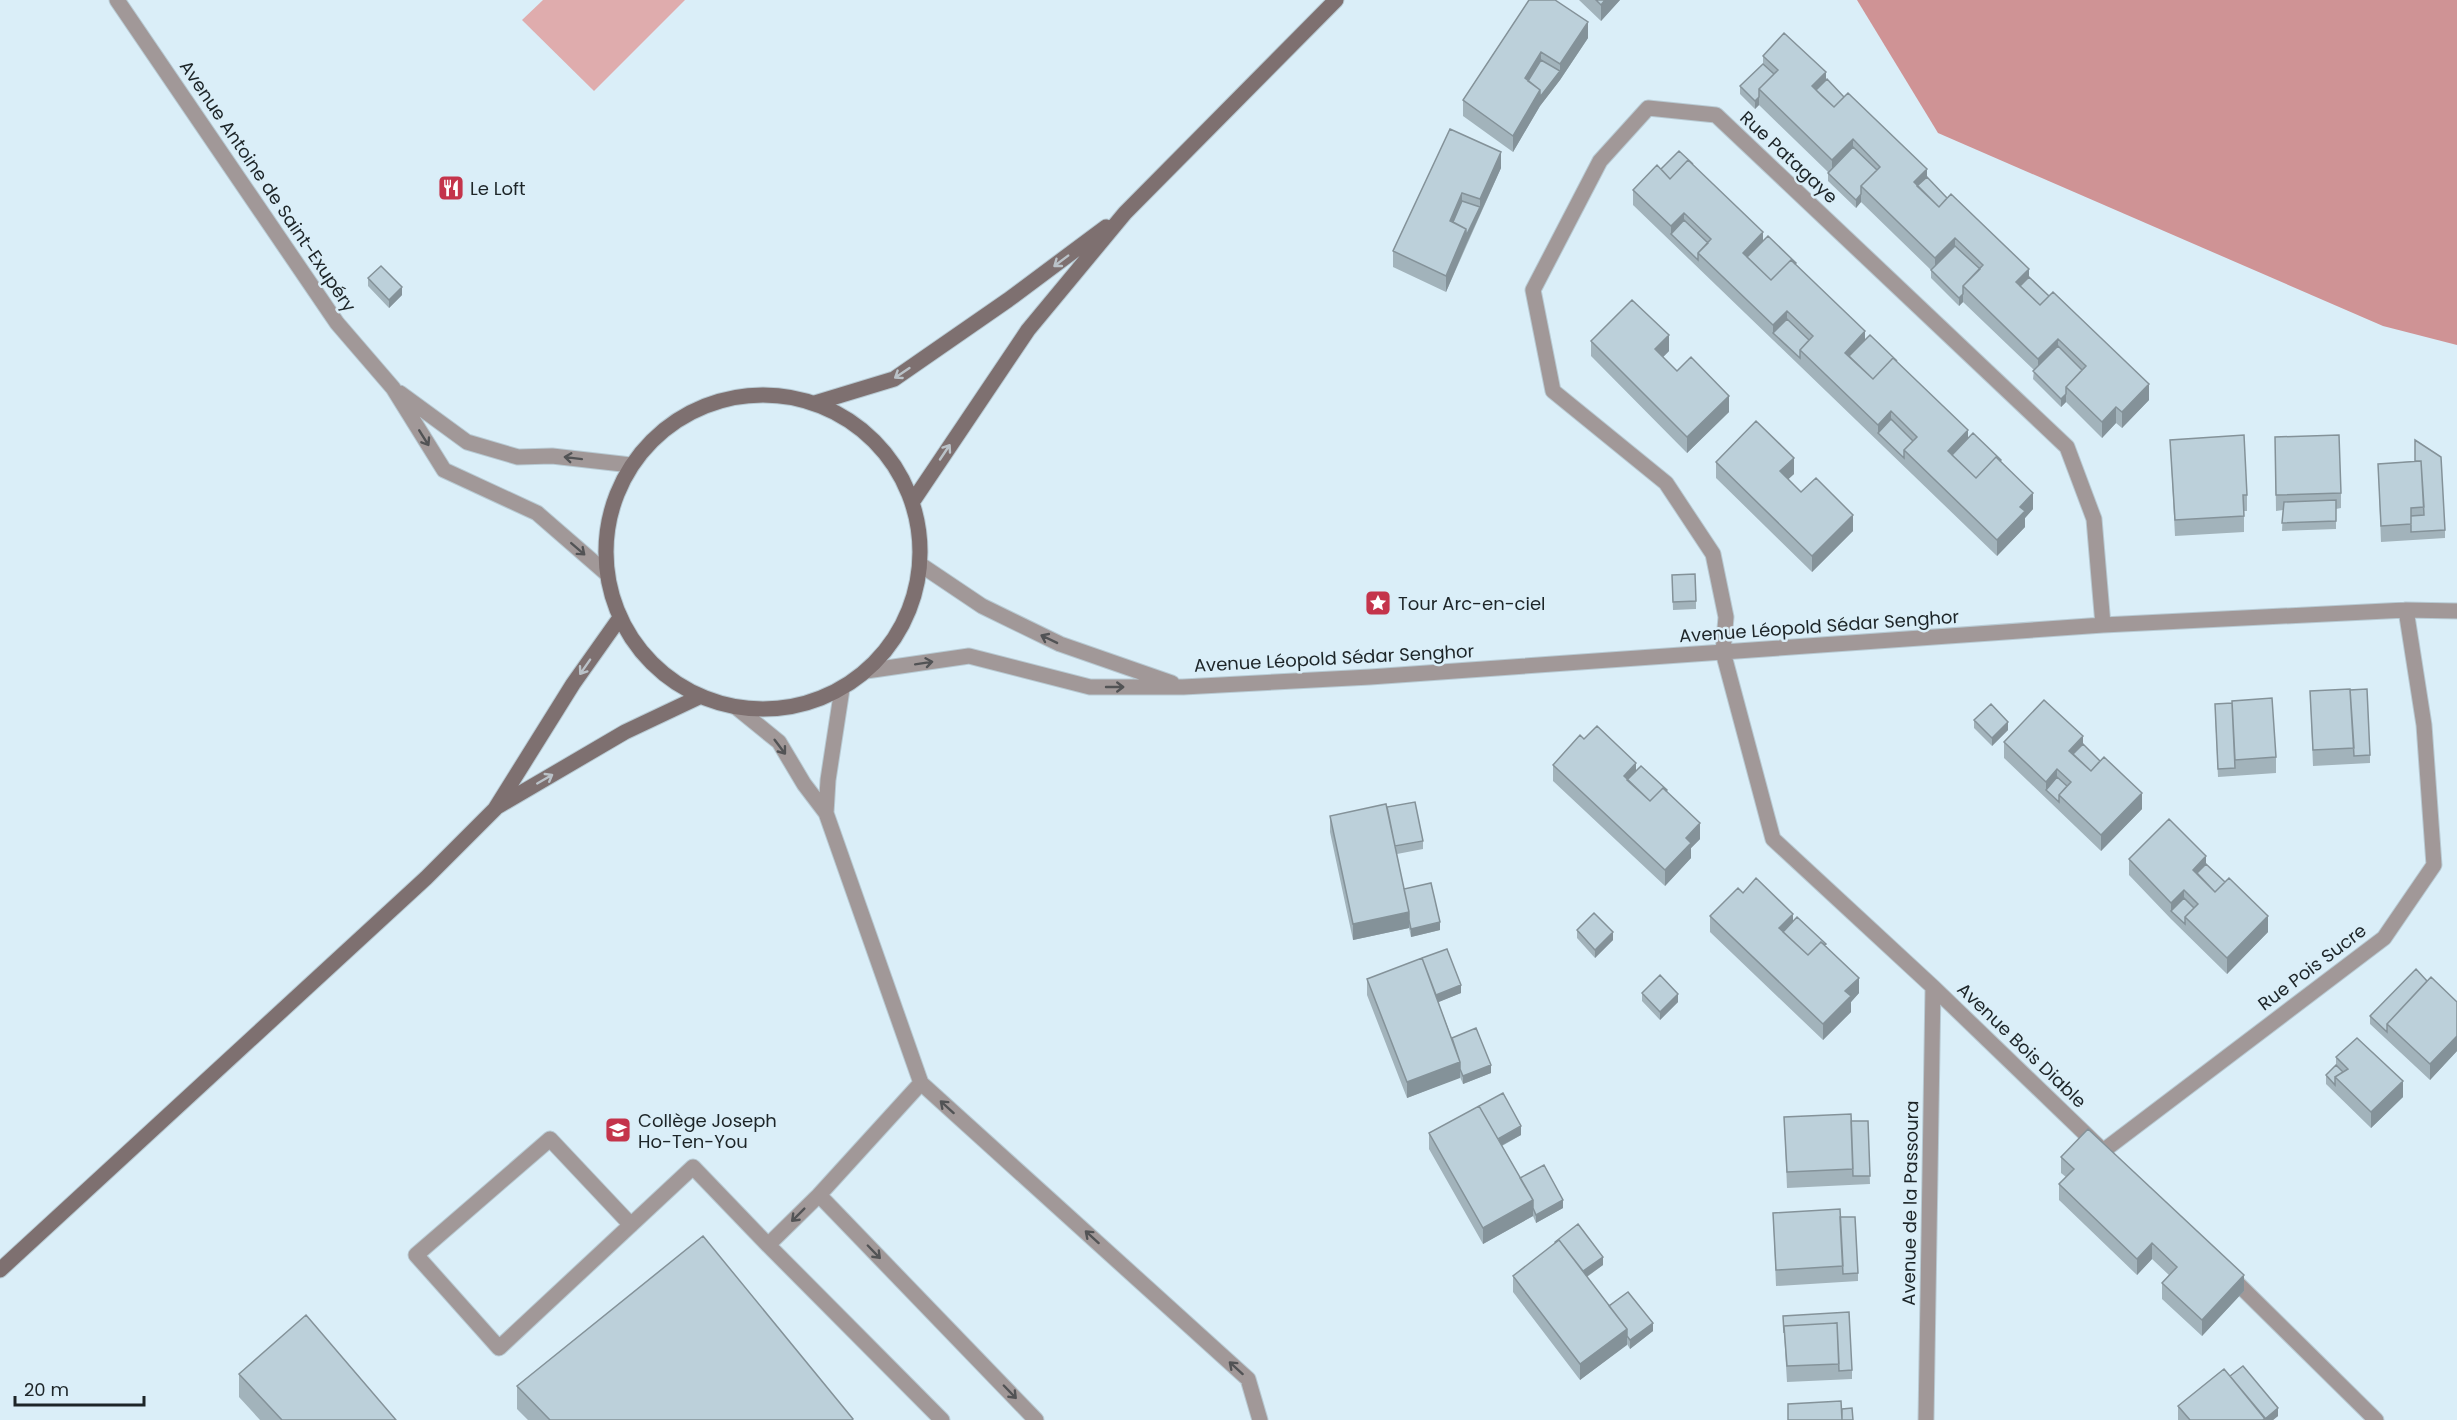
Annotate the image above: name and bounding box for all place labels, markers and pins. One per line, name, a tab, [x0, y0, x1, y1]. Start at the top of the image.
restaurant icon: Le Loft	[436, 173, 466, 203]
place label: Le Loft	[470, 176, 526, 201]
place icon: Tour Arc-en-ciel	[1363, 588, 1393, 618]
place label: Tour Arc-en-ciel	[1398, 591, 1546, 616]
place label: Collège Joseph Ho-Ten-You	[638, 1108, 777, 1154]
school or university icon: Collège Joseph Ho-Ten-You	[603, 1115, 633, 1145]

